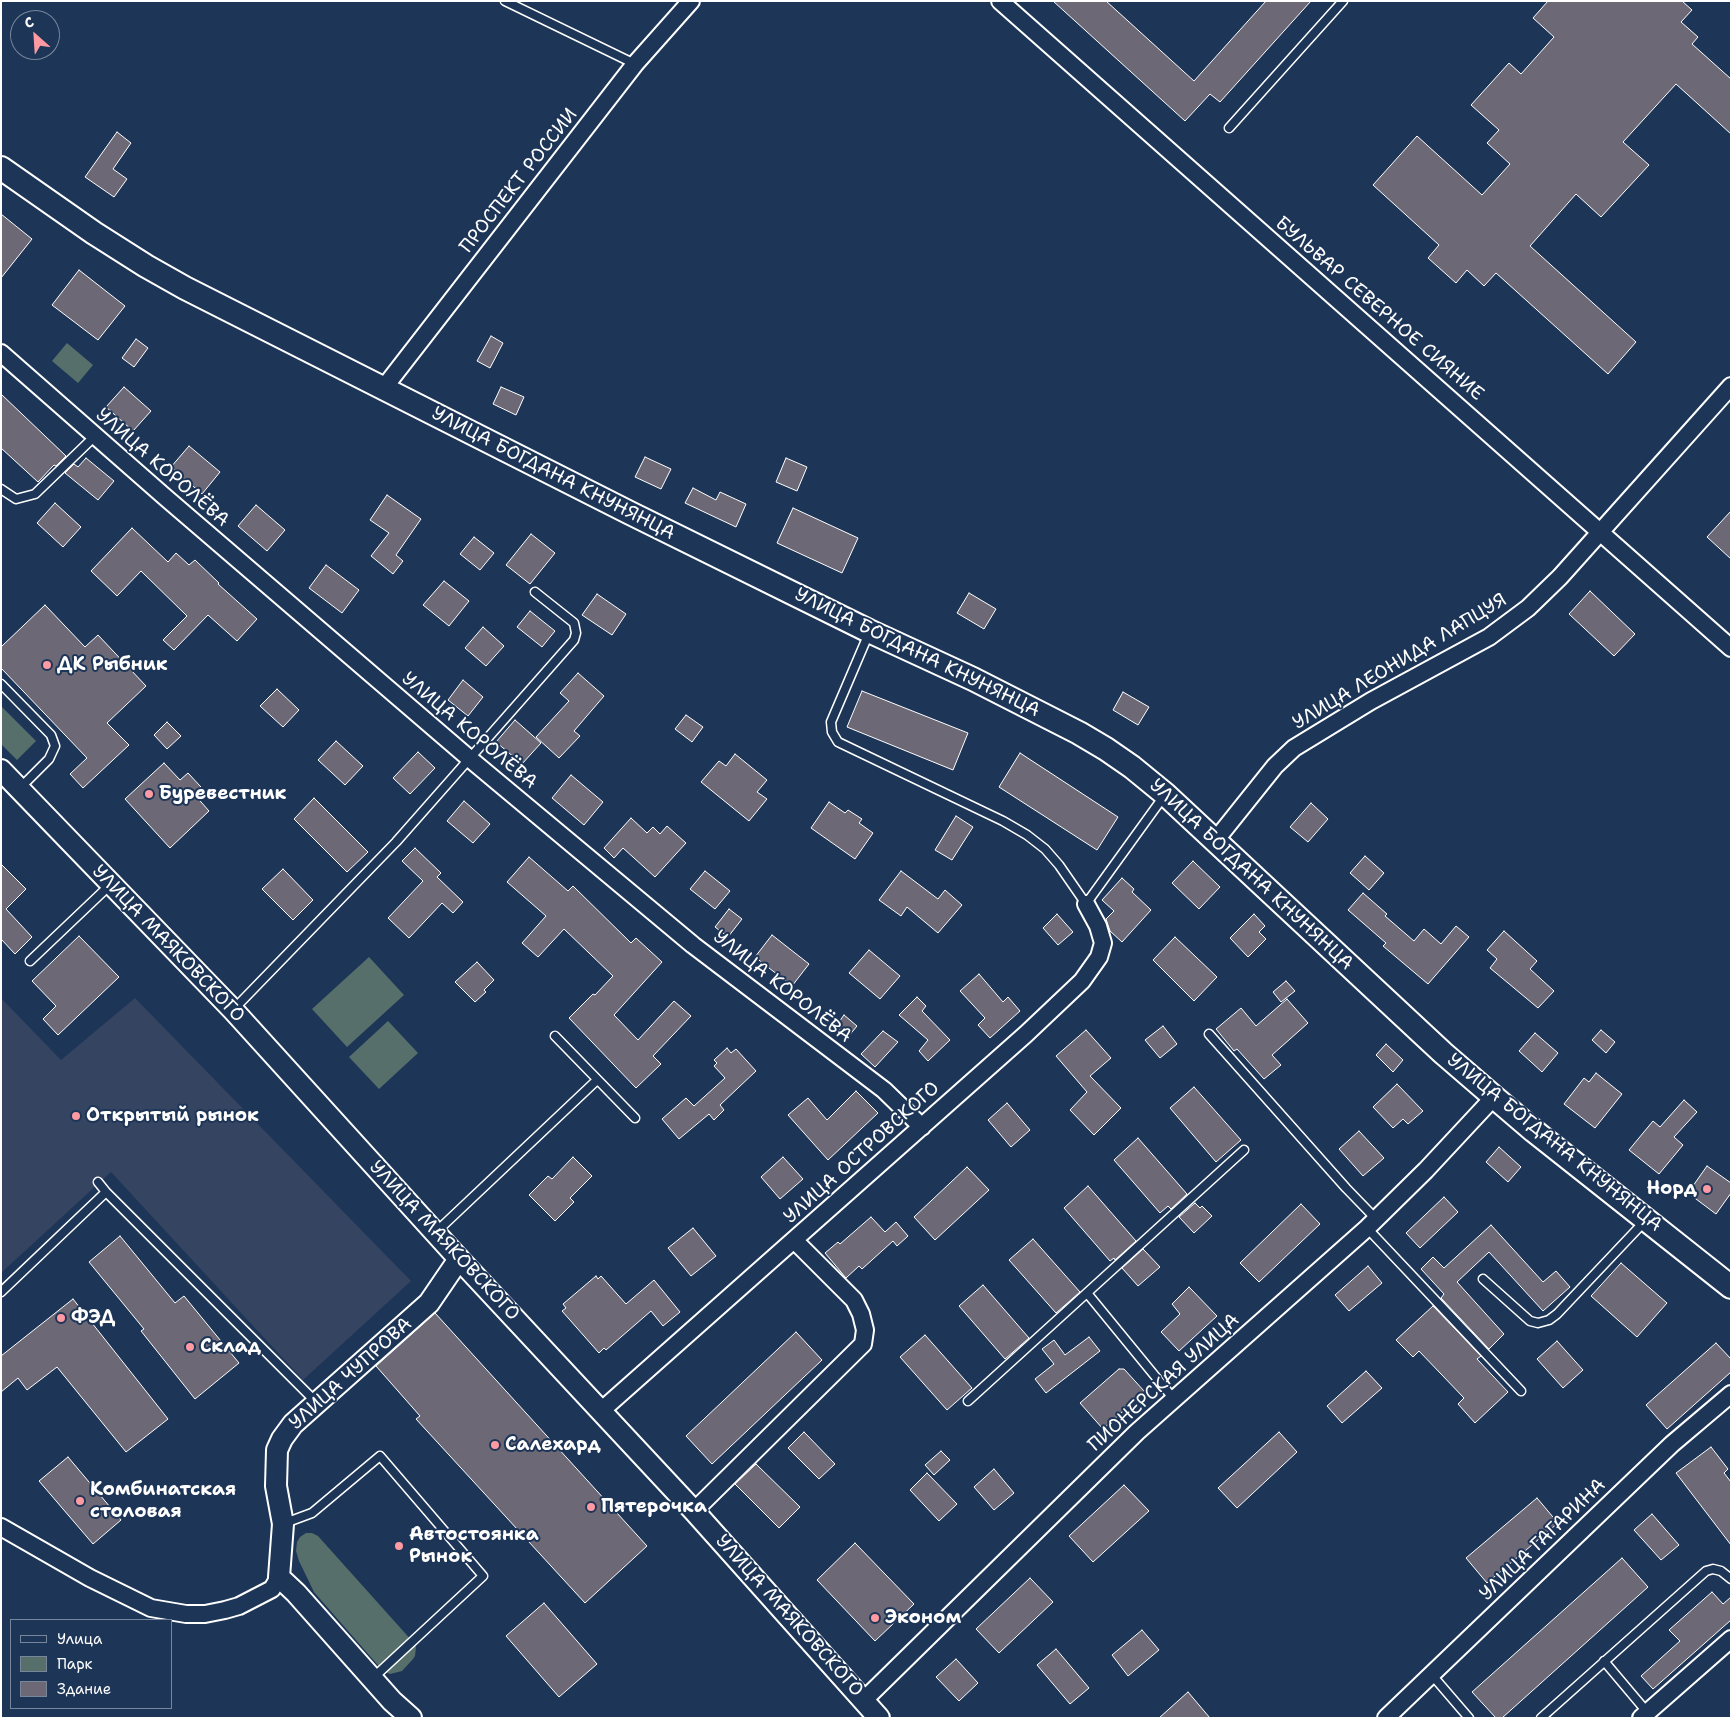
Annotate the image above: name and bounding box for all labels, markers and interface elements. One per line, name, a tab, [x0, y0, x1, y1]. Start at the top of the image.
north arrow	[10, 10, 60, 60]
text: С	[21, 12, 37, 32]
street label: ПРОСПЕКТ РОССИИ	[455, 104, 583, 258]
street label: БУЛЬВАР СЕВЕРНОЕ СИЯНИЕ	[1270, 212, 1488, 406]
street label: УЛИЦА БОГДАНА КНУНЯНЦА	[427, 403, 679, 545]
street label: УЛИЦА КОРОЛЁВА	[91, 404, 233, 532]
street label: УЛИЦА БОГДАНА КНУНЯНЦА	[791, 584, 1043, 722]
street label: УЛИЦА ЛЕОНИДА ЛАПЦУЯ	[1289, 589, 1511, 735]
place label: ДК Рыбник	[57, 654, 168, 676]
marker: ДК Рыбник	[41, 659, 53, 671]
street label: УЛИЦА КОРОЛЁВА	[397, 668, 541, 794]
street label: УЛИЦА БОГДАНА КНУНЯНЦА	[1144, 775, 1358, 975]
place label: Буревестник	[159, 783, 287, 805]
marker: Буревестник	[143, 788, 155, 800]
street label: УЛИЦА МАЯКОВСКОГО	[87, 861, 249, 1027]
street label: УЛИЦА КОРОЛЁВА	[708, 926, 856, 1048]
street label: УЛИЦА БОГДАНА КНУНЯНЦА	[1442, 1049, 1666, 1237]
street label: УЛИЦА ОСТРОВСКОГО	[780, 1077, 944, 1229]
place label: Открытый рынок	[86, 1105, 259, 1127]
marker: Открытый рынок	[70, 1110, 82, 1122]
street label: УЛИЦА МАЯКОВСКОГО	[364, 1156, 524, 1326]
place label: Норд	[1646, 1178, 1697, 1200]
marker: Норд	[1701, 1183, 1713, 1195]
place label: ФЭД	[71, 1307, 115, 1329]
street label: ПИОНЕРСКАЯ УЛИЦА	[1084, 1309, 1244, 1457]
marker: ФЭД	[55, 1312, 67, 1324]
street label: УЛИЦА ЧУПРОВА	[285, 1313, 417, 1435]
place label: Склад	[200, 1336, 261, 1358]
marker: Склад	[184, 1341, 196, 1353]
place label: Салехард	[505, 1434, 601, 1456]
marker: Салехард	[489, 1439, 501, 1451]
street label: УЛИЦА ГАГАРИНА	[1475, 1474, 1611, 1606]
place label: Комбинатская столовая	[90, 1479, 236, 1523]
marker: Комбинатская столовая	[74, 1495, 86, 1507]
place label: Пятерочка	[601, 1496, 707, 1518]
marker: Пятерочка	[585, 1501, 597, 1513]
place label: Автостоянка Рынок	[409, 1524, 539, 1568]
street label: УЛИЦА МАЯКОВСКОГО	[710, 1530, 868, 1702]
marker: Автостоянка Рынок	[393, 1540, 405, 1552]
place label: Эконом	[885, 1607, 961, 1629]
marker: Эконом	[869, 1612, 881, 1624]
legend	[10, 1619, 172, 1709]
text: Улица	[57, 1629, 102, 1649]
text: Парк	[57, 1654, 93, 1674]
text: Здание	[57, 1679, 111, 1699]

